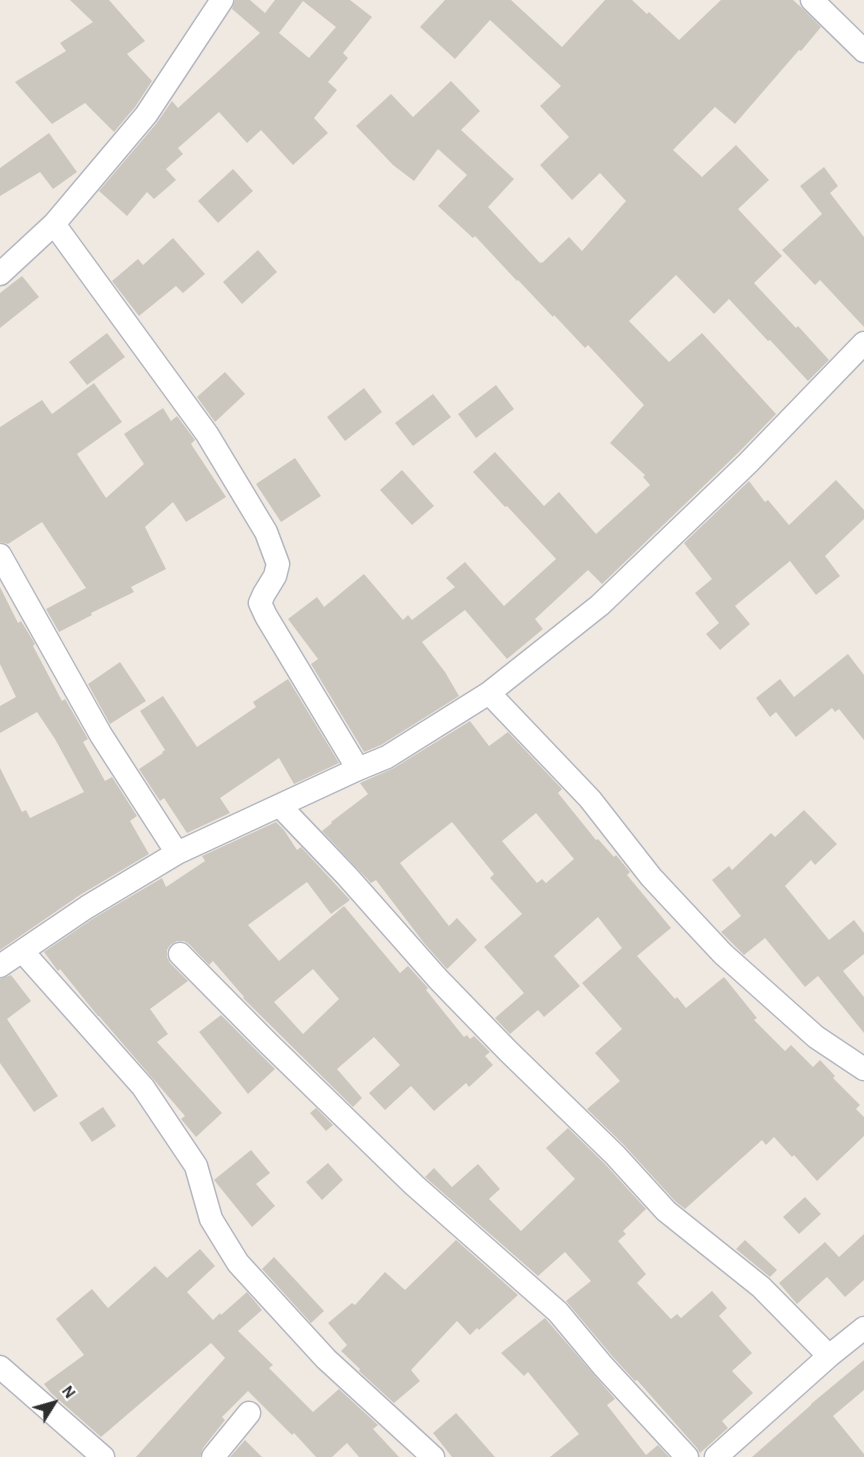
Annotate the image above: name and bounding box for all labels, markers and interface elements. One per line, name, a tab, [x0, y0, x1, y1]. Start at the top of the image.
north arrow	[24, 1373, 84, 1433]
text: N	[59, 1383, 78, 1401]

